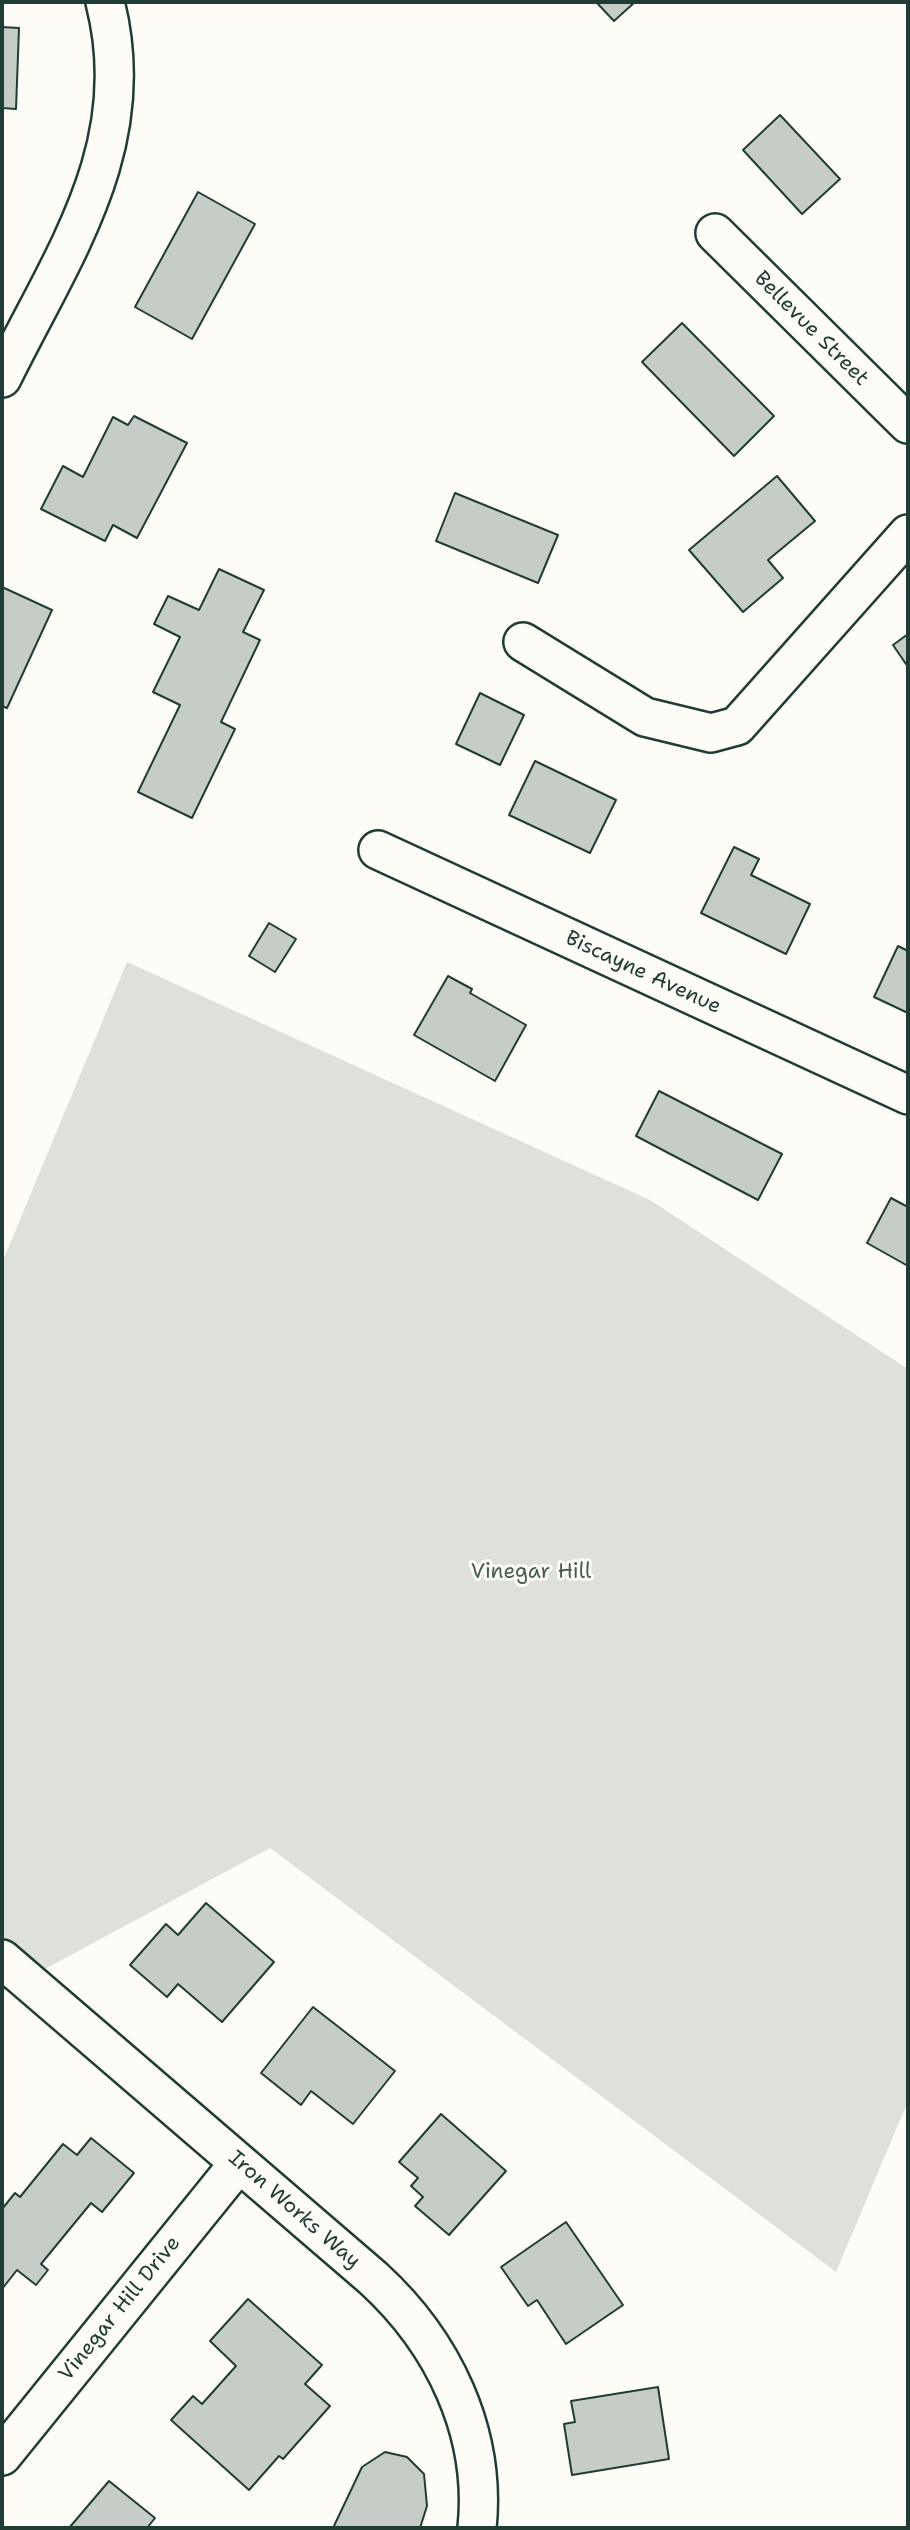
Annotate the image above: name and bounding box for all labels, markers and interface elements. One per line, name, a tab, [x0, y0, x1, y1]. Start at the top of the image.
street label: Bellevue Street	[748, 266, 874, 392]
street label: Biscayne Avenue	[561, 926, 725, 1020]
park label: Vinegar Hill	[471, 1560, 591, 1586]
street label: Iron Works Way	[223, 2146, 365, 2274]
street label: Vinegar Hill Drive	[54, 2231, 186, 2387]

